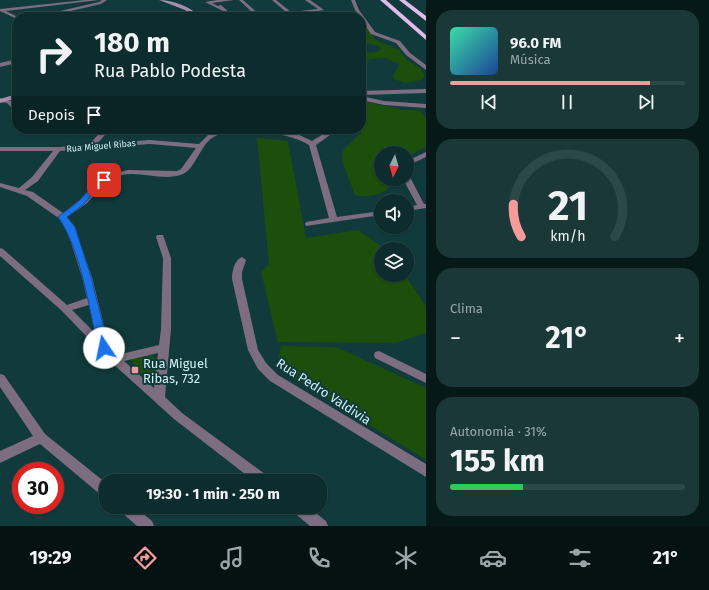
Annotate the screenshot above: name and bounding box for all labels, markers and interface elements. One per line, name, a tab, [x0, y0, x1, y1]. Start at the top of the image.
text: 180 m	[94, 26, 170, 59]
icon: right	[28, 28, 80, 80]
text: 96.0 FM	[510, 34, 561, 52]
text: Música	[510, 52, 551, 67]
text: Rua Pablo Podesta	[94, 60, 246, 82]
icon: previous	[478, 91, 500, 113]
icon: pause	[556, 91, 578, 113]
icon: next	[635, 91, 657, 113]
icon: arrive	[83, 104, 105, 126]
text: Depois	[28, 106, 75, 124]
street label: Rua Miguel Ribas	[66, 138, 136, 154]
north arrow	[374, 146, 414, 186]
map controls	[374, 146, 414, 282]
pin	[87, 163, 121, 197]
icon: arrive	[93, 169, 115, 191]
text: 21	[548, 180, 587, 230]
button: sound	[374, 194, 414, 234]
text: km/h	[550, 227, 585, 244]
button: layers	[374, 242, 414, 282]
text: Clima	[450, 301, 483, 316]
text: 21°	[545, 320, 590, 356]
text: −	[450, 325, 461, 352]
text: +	[674, 325, 685, 352]
position arrow	[83, 327, 125, 369]
street label: Rua Pedro Valdivia	[274, 355, 374, 428]
place label: Rua Miguel Ribas, 732	[143, 356, 208, 386]
marker: Rua Miguel Ribas, 732	[130, 365, 140, 375]
text: Autonomia · 31%	[450, 424, 547, 439]
text: 155 km	[450, 443, 545, 479]
speed limit sign: 30	[12, 462, 64, 514]
text: 19:30 · 1 min · 250 m	[146, 485, 280, 503]
icon: directions	[131, 544, 159, 572]
icon: music	[218, 544, 246, 572]
icon: phone	[305, 544, 333, 572]
icon: climate	[392, 544, 420, 572]
icon: car	[479, 544, 507, 572]
icon: filters	[566, 544, 594, 572]
text: 19:29	[30, 547, 71, 569]
text: 21°	[653, 547, 679, 569]

